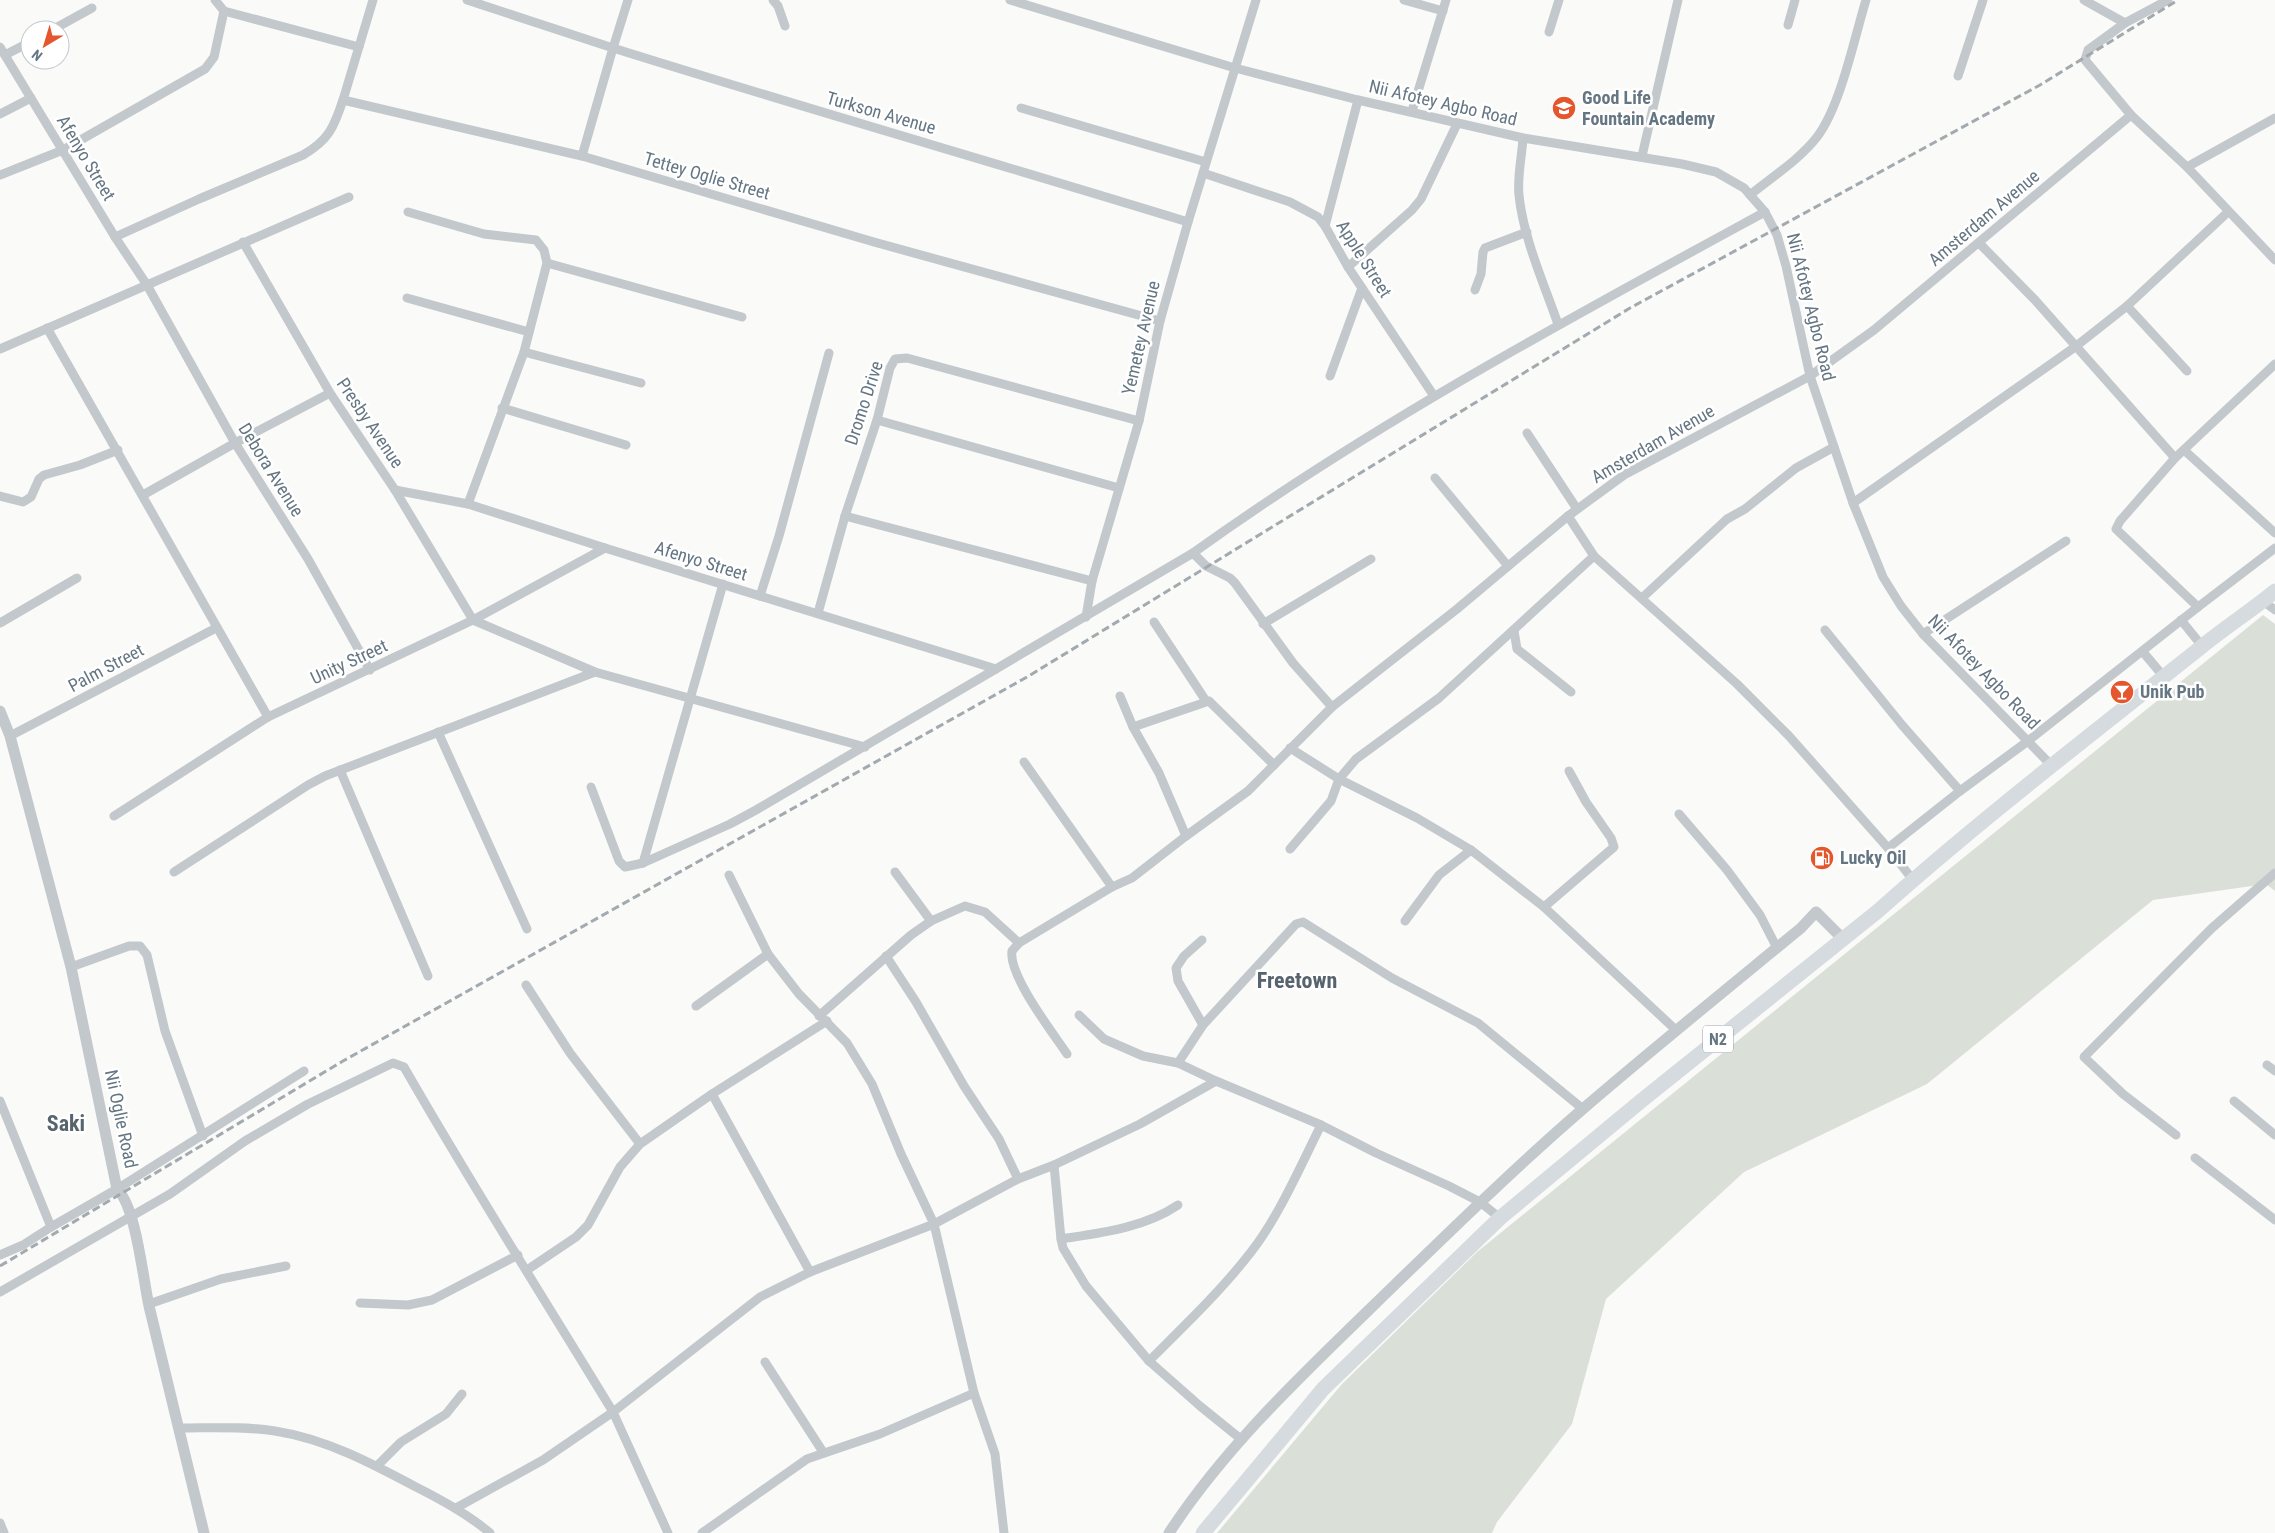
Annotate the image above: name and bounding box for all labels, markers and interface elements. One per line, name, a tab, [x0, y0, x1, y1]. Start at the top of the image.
north arrow	[20, 20, 70, 70]
text: N	[29, 46, 45, 64]
street label: Nii Afotey Agbo Road	[1367, 75, 1519, 130]
street label: Turkson Avenue	[824, 87, 938, 138]
place label: Good Life Fountain Academy	[1582, 87, 1715, 129]
school or university icon: Good Life Fountain Academy	[1551, 95, 1577, 121]
street label: Afenyo Street	[53, 111, 120, 204]
street label: Tettey Oglie Street	[642, 147, 773, 204]
street label: Amsterdam Avenue	[1924, 165, 2043, 270]
street label: Apple Street	[1332, 216, 1396, 301]
street label: Nii Afotey Agbo Road	[1783, 231, 1840, 383]
street label: Yemetey Avenue	[1117, 279, 1164, 397]
street label: Dromo Drive	[840, 358, 887, 448]
street label: Presby Avenue	[333, 374, 408, 472]
street label: Amsterdam Avenue	[1588, 400, 1718, 487]
street label: Debora Avenue	[234, 419, 309, 520]
street label: Afenyo Street	[652, 536, 750, 585]
street label: Nii Afotey Agbo Road	[1924, 610, 2044, 733]
street label: Unity Street	[307, 635, 390, 688]
street label: Palm Street	[64, 639, 147, 696]
bar icon: Unik Pub	[2109, 679, 2135, 705]
place label: Unik Pub	[2140, 681, 2205, 702]
fuel station icon: Lucky Oil	[1809, 845, 1835, 871]
place label: Lucky Oil	[1840, 847, 1906, 868]
district label: Freetown	[1257, 968, 1337, 993]
road number: N2	[1703, 1026, 1733, 1052]
street label: Nii Oglie Road	[101, 1068, 142, 1170]
district label: Saki	[47, 1111, 85, 1136]

